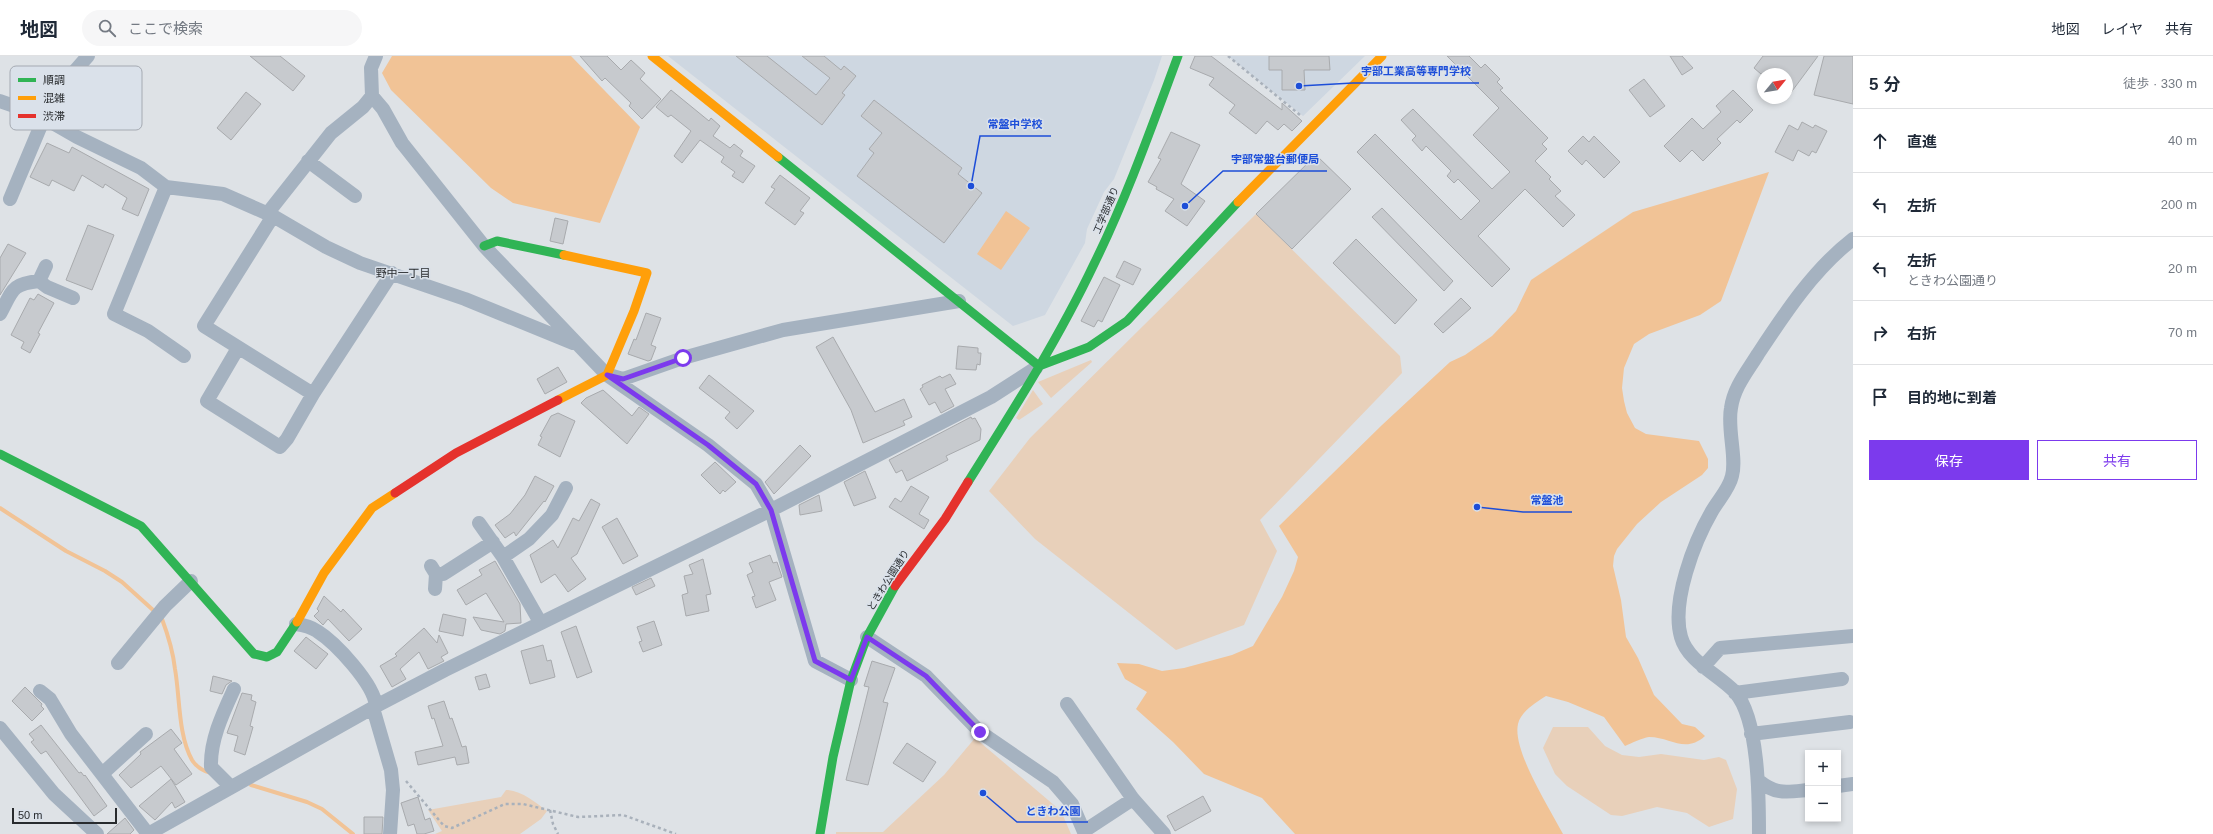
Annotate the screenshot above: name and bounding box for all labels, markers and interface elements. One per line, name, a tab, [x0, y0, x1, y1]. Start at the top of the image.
search box	[82, 10, 362, 46]
icon: search	[96, 17, 118, 39]
text: 地図	[20, 19, 58, 40]
text: ここで検索	[128, 20, 203, 37]
text: 地図	[2051, 21, 2079, 37]
text: レイヤ	[2101, 21, 2143, 37]
text: 共有	[2165, 21, 2193, 37]
callout: 宇部工業高等専門学校	[1353, 60, 1479, 83]
text: 宇部工業高等専門学校	[1361, 65, 1471, 77]
legend	[10, 66, 142, 130]
north arrow	[1757, 68, 1793, 104]
text: 順調	[43, 74, 65, 86]
text: 5 分	[1869, 75, 1900, 94]
text: 徒歩 · 330 m	[2123, 76, 2197, 91]
text: 混雑	[43, 92, 65, 104]
text: 渋滞	[43, 110, 65, 122]
callout: 常盤中学校	[980, 113, 1051, 136]
text: 常盤中学校	[988, 118, 1043, 130]
icon: ahead	[1869, 130, 1891, 152]
text: 直進	[1907, 133, 1937, 150]
text: 40 m	[2168, 133, 2197, 148]
callout: 宇部常盤台郵便局	[1223, 148, 1327, 171]
text: 宇部常盤台郵便局	[1231, 153, 1319, 165]
street label: 工学部通り	[1091, 185, 1121, 235]
icon: left	[1869, 194, 1891, 216]
text: 左折	[1907, 197, 1937, 214]
text: 200 m	[2161, 197, 2197, 212]
text: 左折	[1907, 252, 1937, 269]
icon: left	[1869, 258, 1891, 280]
text: 20 m	[2168, 261, 2197, 276]
district label: 野中一丁目	[376, 267, 431, 279]
text: ときわ公園通り	[1907, 273, 1998, 288]
icon: right	[1869, 322, 1891, 344]
text: 右折	[1907, 325, 1937, 342]
text: 70 m	[2168, 325, 2197, 340]
route start	[674, 349, 692, 367]
icon: arrive	[1869, 386, 1891, 408]
text: 目的地に到着	[1907, 389, 1997, 406]
button: 保存	[1869, 440, 2029, 480]
button: 共有	[2037, 440, 2197, 480]
callout: 常盤池	[1523, 489, 1572, 512]
text: 常盤池	[1531, 494, 1564, 506]
street label: ときわ公園通り	[865, 547, 911, 613]
route end	[971, 723, 989, 741]
map controls	[1805, 750, 1841, 822]
button: +	[1805, 750, 1841, 786]
button: −	[1805, 786, 1841, 822]
callout: ときわ公園	[1017, 799, 1088, 822]
text: ときわ公園	[1026, 805, 1081, 817]
scale bar	[12, 806, 117, 825]
text: 50 m	[18, 809, 42, 821]

